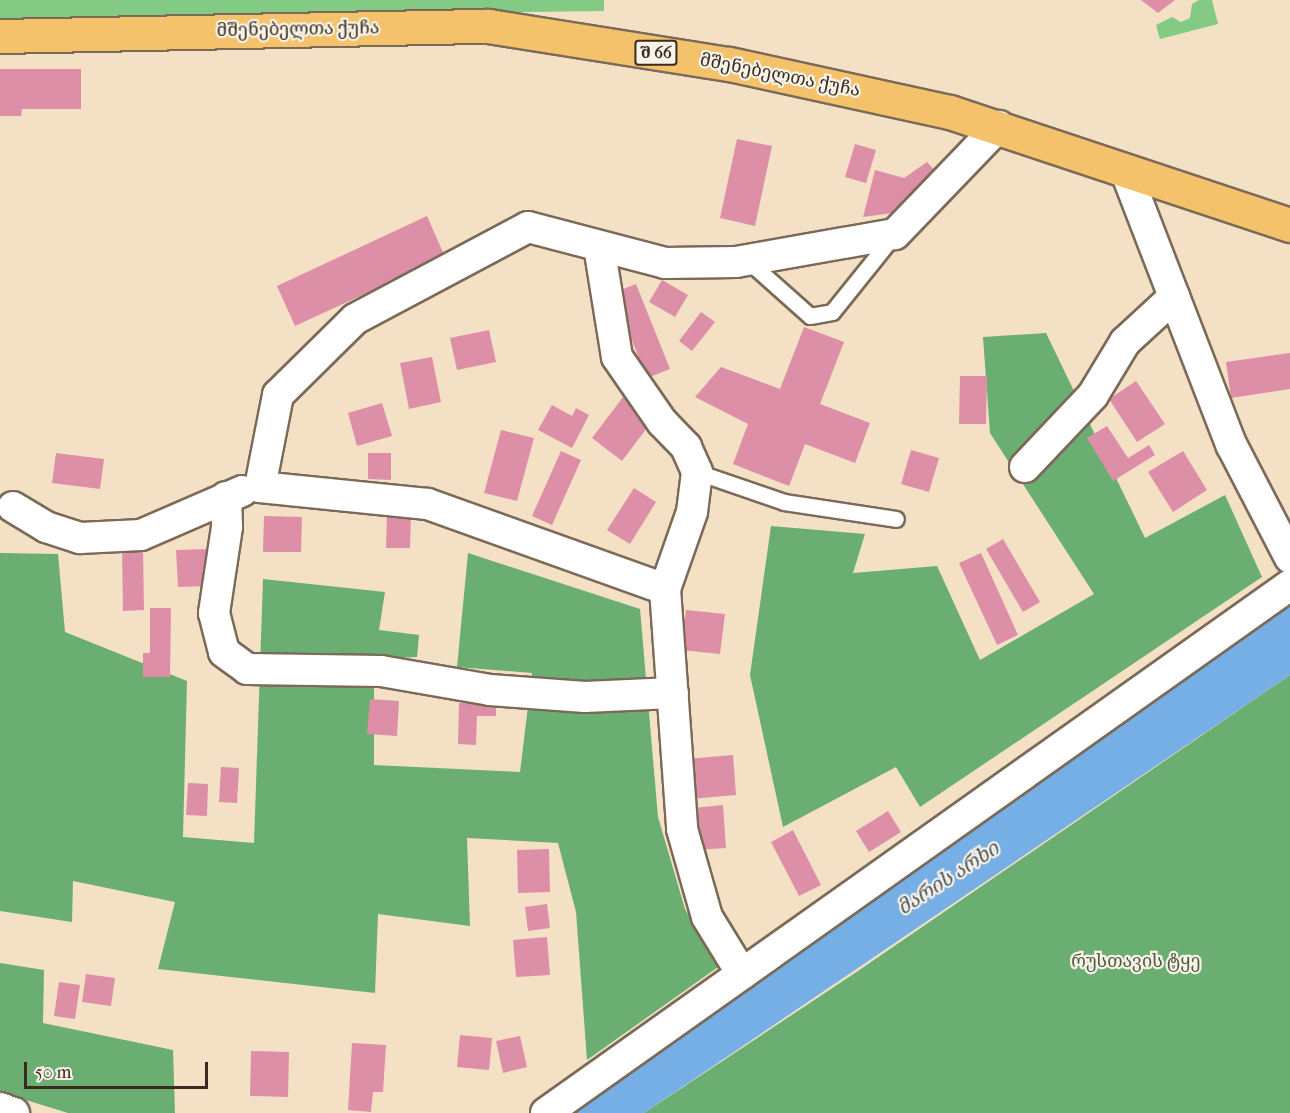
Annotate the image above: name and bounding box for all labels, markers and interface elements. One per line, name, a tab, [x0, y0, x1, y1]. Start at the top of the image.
street label: მშენებელთა ქუჩა	[217, 18, 379, 42]
road number: შ 66	[634, 40, 678, 66]
street label: მშენებელთა ქუჩა	[698, 50, 862, 102]
water label: მარის არხი	[893, 836, 1003, 920]
park label: რუსთავის ტყე	[1071, 951, 1201, 973]
scale bar	[27, 1050, 212, 1088]
text: 50 m	[35, 1062, 71, 1083]

